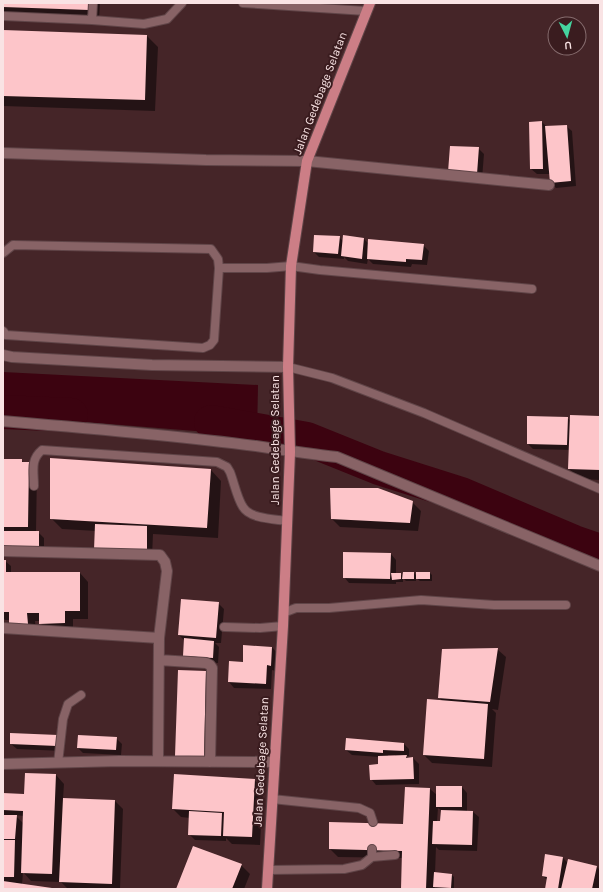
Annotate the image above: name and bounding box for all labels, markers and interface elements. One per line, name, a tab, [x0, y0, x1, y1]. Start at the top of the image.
north arrow	[547, 16, 587, 56]
street label: Jalan Gedebage Selatan	[290, 30, 350, 156]
text: U	[564, 39, 572, 52]
street label: Jalan Gedebage Selatan	[268, 375, 282, 505]
street label: Jalan Gedebage Selatan	[251, 697, 271, 827]

